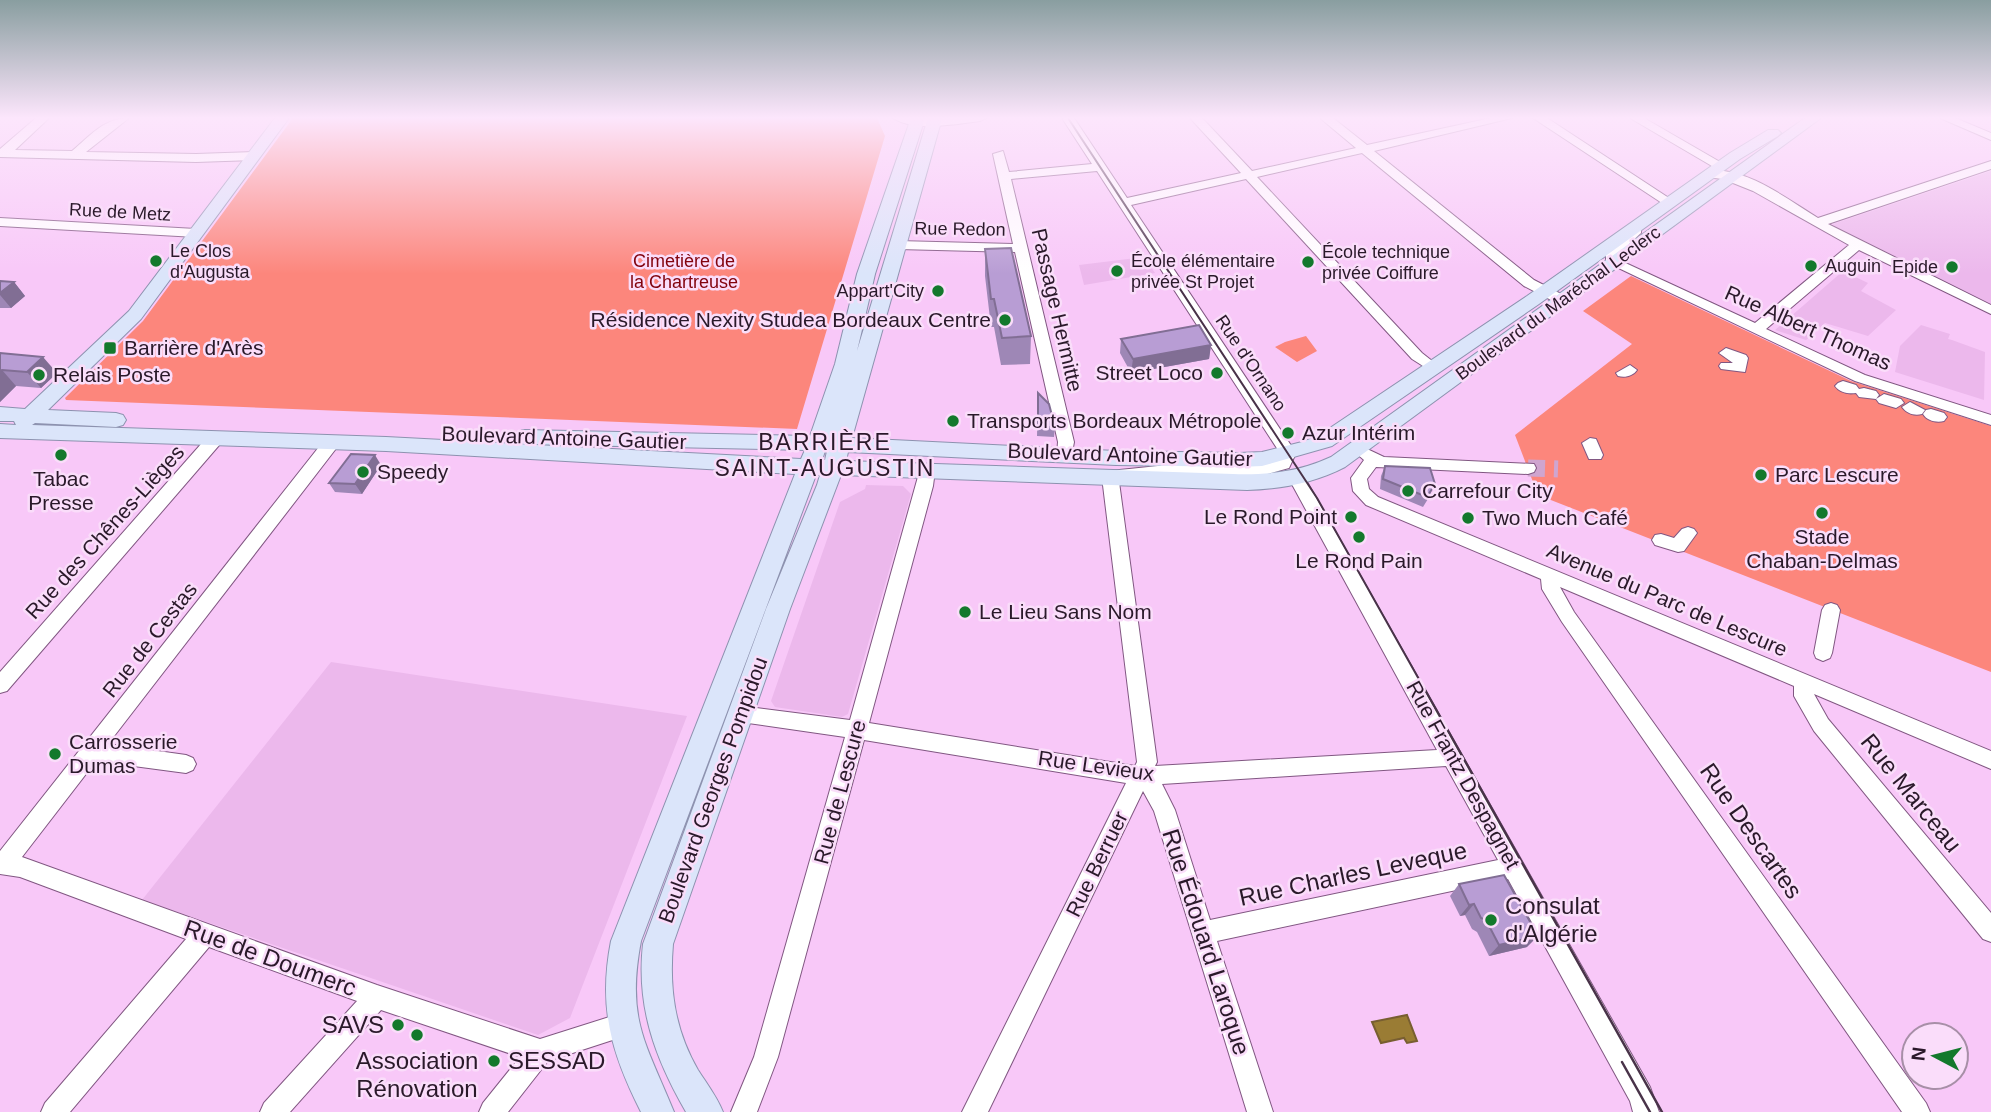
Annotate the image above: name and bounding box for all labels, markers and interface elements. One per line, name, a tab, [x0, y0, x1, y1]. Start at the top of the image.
street label: Rue de Metz	[69, 199, 171, 225]
street label: Rue Redon	[914, 218, 1006, 240]
street label: Boulevard du Maréchal Leclerc	[1452, 222, 1664, 384]
street label: Passage Hermitte	[1028, 226, 1087, 394]
place label: Le Clos d'Augusta	[170, 241, 250, 282]
place label: École technique privée Coiffure	[1322, 242, 1450, 283]
park label: Cimetière de la Chartreuse	[630, 251, 738, 292]
place label: École élémentaire privée St Projet	[1131, 251, 1275, 292]
marker: Le Clos d'Augusta	[148, 253, 164, 269]
marker: École technique privée Coiffure	[1300, 254, 1316, 270]
place label: Auguin	[1825, 256, 1881, 276]
place label: Epide	[1892, 257, 1938, 277]
marker: Auguin	[1803, 258, 1819, 274]
marker: Epide	[1944, 259, 1960, 275]
marker: École élémentaire privée St Projet	[1109, 263, 1125, 279]
place label: Appart'City	[837, 281, 924, 301]
street label: Rue Albert Thomas	[1722, 281, 1895, 375]
marker: Appart'City	[930, 283, 946, 299]
place label: Résidence Nexity Studea Bordeaux Centre	[591, 308, 991, 331]
street label: Rue d'Ornano	[1212, 311, 1290, 415]
marker: Résidence Nexity Studea Bordeaux Centre	[997, 312, 1013, 328]
place label: Barrière d'Arès	[124, 336, 263, 359]
marker: Barrière d'Arès	[102, 340, 118, 356]
place label: Street Loco	[1096, 361, 1203, 384]
place label: Relais Poste	[53, 363, 171, 386]
marker: Street Loco	[1209, 365, 1225, 381]
marker: Relais Poste	[31, 367, 47, 383]
place label: Transports Bordeaux Métropole	[967, 409, 1262, 432]
marker: Transports Bordeaux Métropole	[945, 413, 961, 429]
place label: Azur Intérim	[1302, 421, 1415, 444]
street label: Boulevard Antoine Gautier	[441, 422, 687, 453]
marker: Azur Intérim	[1280, 425, 1296, 441]
district label: BARRIÈRE SAINT-AUGUSTIN	[715, 429, 935, 481]
street label: Boulevard Antoine Gautier	[1007, 439, 1253, 470]
street label: Rue des Chênes-Lièges	[21, 440, 189, 623]
marker: Tabac Presse	[53, 447, 69, 463]
place label: Speedy	[377, 460, 449, 483]
place label: Parc Lescure	[1775, 463, 1899, 486]
marker: Speedy	[355, 464, 371, 480]
place label: Tabac Presse	[28, 467, 94, 514]
marker: Parc Lescure	[1753, 467, 1769, 483]
place label: Carrefour City	[1422, 479, 1553, 502]
marker: Carrefour City	[1400, 483, 1416, 499]
place label: Le Rond Point	[1204, 505, 1337, 528]
marker: Stade Chaban-Delmas	[1814, 505, 1830, 521]
place label: Two Much Café	[1482, 506, 1628, 529]
marker: Le Rond Point	[1343, 509, 1359, 525]
marker: Two Much Café	[1460, 510, 1476, 526]
place label: Stade Chaban-Delmas	[1746, 525, 1898, 572]
marker: Le Rond Pain	[1351, 529, 1367, 545]
street label: Avenue du Parc de Lescure	[1544, 538, 1791, 661]
place label: Le Rond Pain	[1295, 549, 1423, 572]
street label: Rue de Cestas	[98, 578, 201, 702]
place label: Le Lieu Sans Nom	[979, 600, 1152, 623]
marker: Le Lieu Sans Nom	[957, 604, 973, 620]
street label: Boulevard Georges Pompidou	[654, 654, 771, 926]
street label: Rue Frantz Despagnet	[1402, 677, 1525, 873]
street label: Rue de Lescure	[809, 717, 870, 866]
street label: Rue Marceau	[1856, 728, 1967, 857]
place label: Carrosserie Dumas	[69, 730, 178, 777]
marker: Carrosserie Dumas	[47, 746, 63, 762]
street label: Rue Levieux	[1037, 746, 1156, 785]
street label: Rue Descartes	[1695, 758, 1808, 903]
street label: Rue Berruer	[1061, 807, 1132, 920]
street label: Rue Édouard Laroque	[1157, 825, 1256, 1058]
street label: Rue Charles Leveque	[1237, 836, 1469, 911]
place label: Consulat d'Algérie	[1505, 892, 1600, 947]
marker: Consulat d'Algérie	[1483, 912, 1499, 928]
street label: Rue de Doumerc	[180, 914, 360, 1001]
place label: SAVS	[322, 1011, 384, 1038]
marker: SAVS	[390, 1017, 406, 1033]
north arrow	[1900, 1021, 1970, 1091]
marker: Association Rénovation	[409, 1027, 425, 1043]
text: N	[1907, 1046, 1930, 1062]
place label: Association Rénovation	[356, 1047, 478, 1102]
place label: SESSAD	[508, 1047, 605, 1074]
marker: SESSAD	[486, 1053, 502, 1069]

